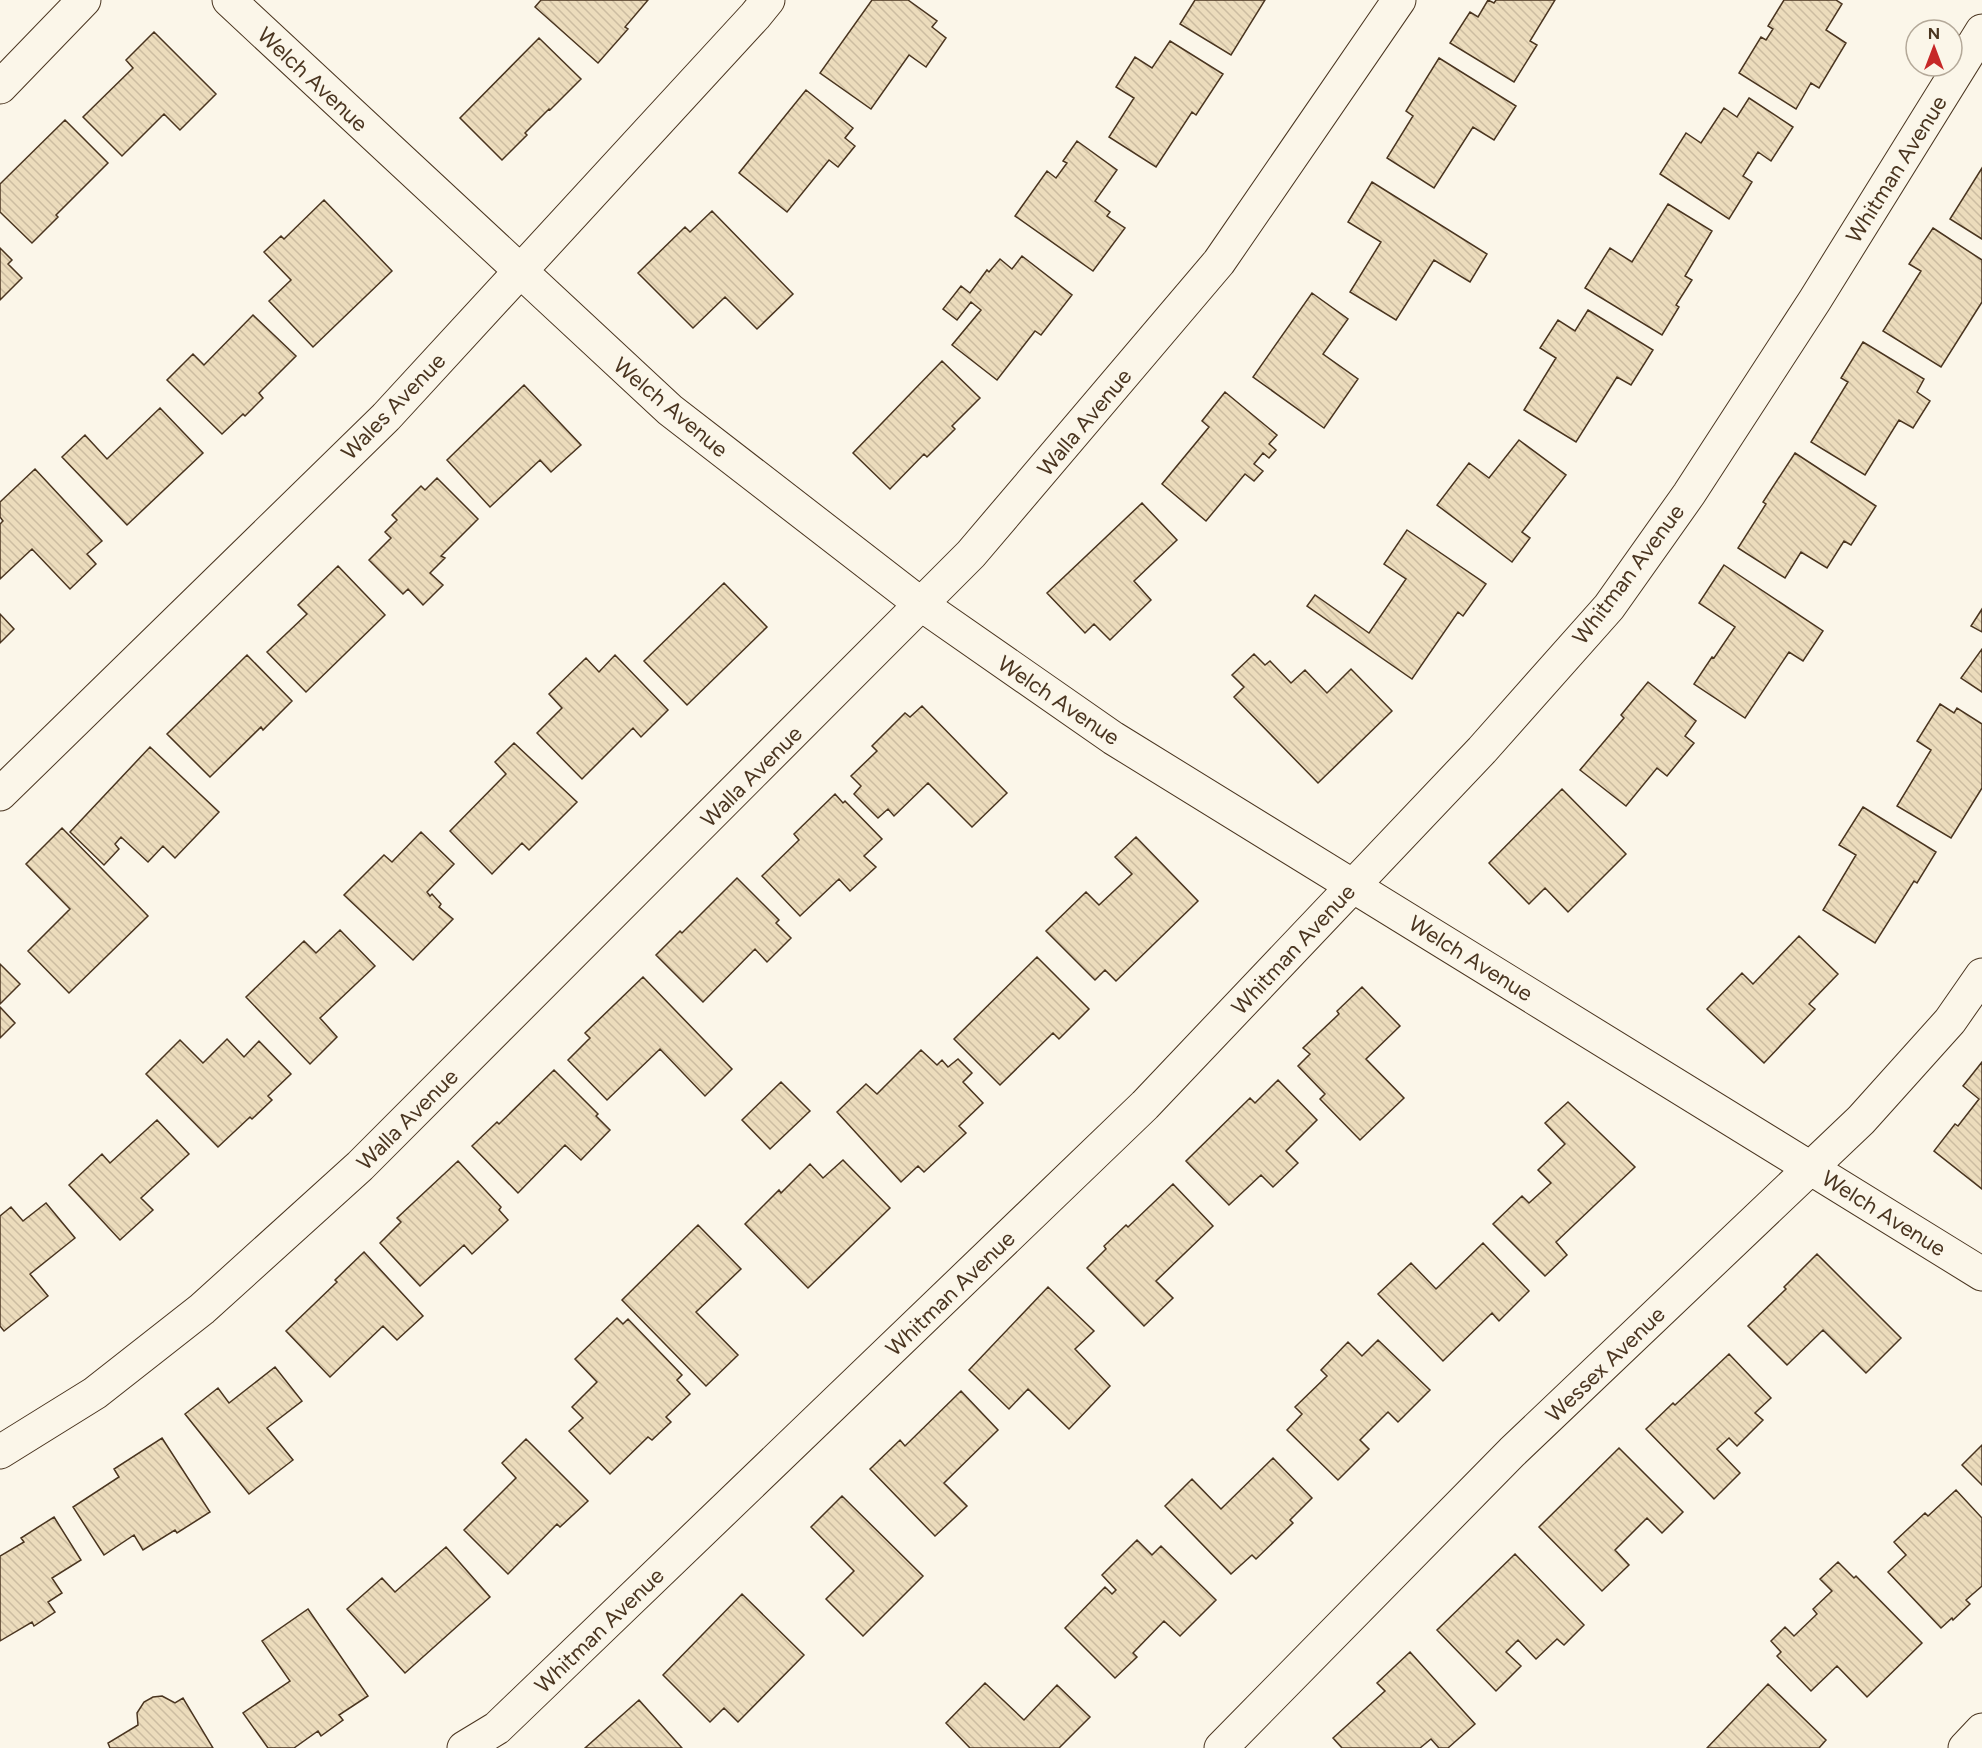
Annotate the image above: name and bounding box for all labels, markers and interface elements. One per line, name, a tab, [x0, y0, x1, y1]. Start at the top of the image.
north arrow	[1904, 18, 1964, 78]
street label: Welch Avenue	[252, 21, 373, 137]
text: N	[1928, 24, 1940, 43]
street label: Whitman Avenue	[1840, 91, 1953, 248]
street label: Wales Avenue	[336, 347, 451, 466]
street label: Welch Avenue	[608, 352, 733, 463]
street label: Walla Avenue	[1032, 363, 1137, 482]
street label: Whitman Avenue	[1567, 499, 1690, 650]
street label: Welch Avenue	[993, 650, 1125, 751]
street label: Walla Avenue	[695, 720, 808, 833]
street label: Whitman Avenue	[1226, 878, 1361, 1020]
street label: Welch Avenue	[1404, 910, 1538, 1007]
street label: Walla Avenue	[351, 1063, 464, 1176]
street label: Welch Avenue	[1817, 1165, 1951, 1262]
street label: Whitman Avenue	[880, 1225, 1020, 1362]
street label: Wessex Avenue	[1540, 1301, 1670, 1428]
street label: Whitman Avenue	[529, 1562, 669, 1699]

